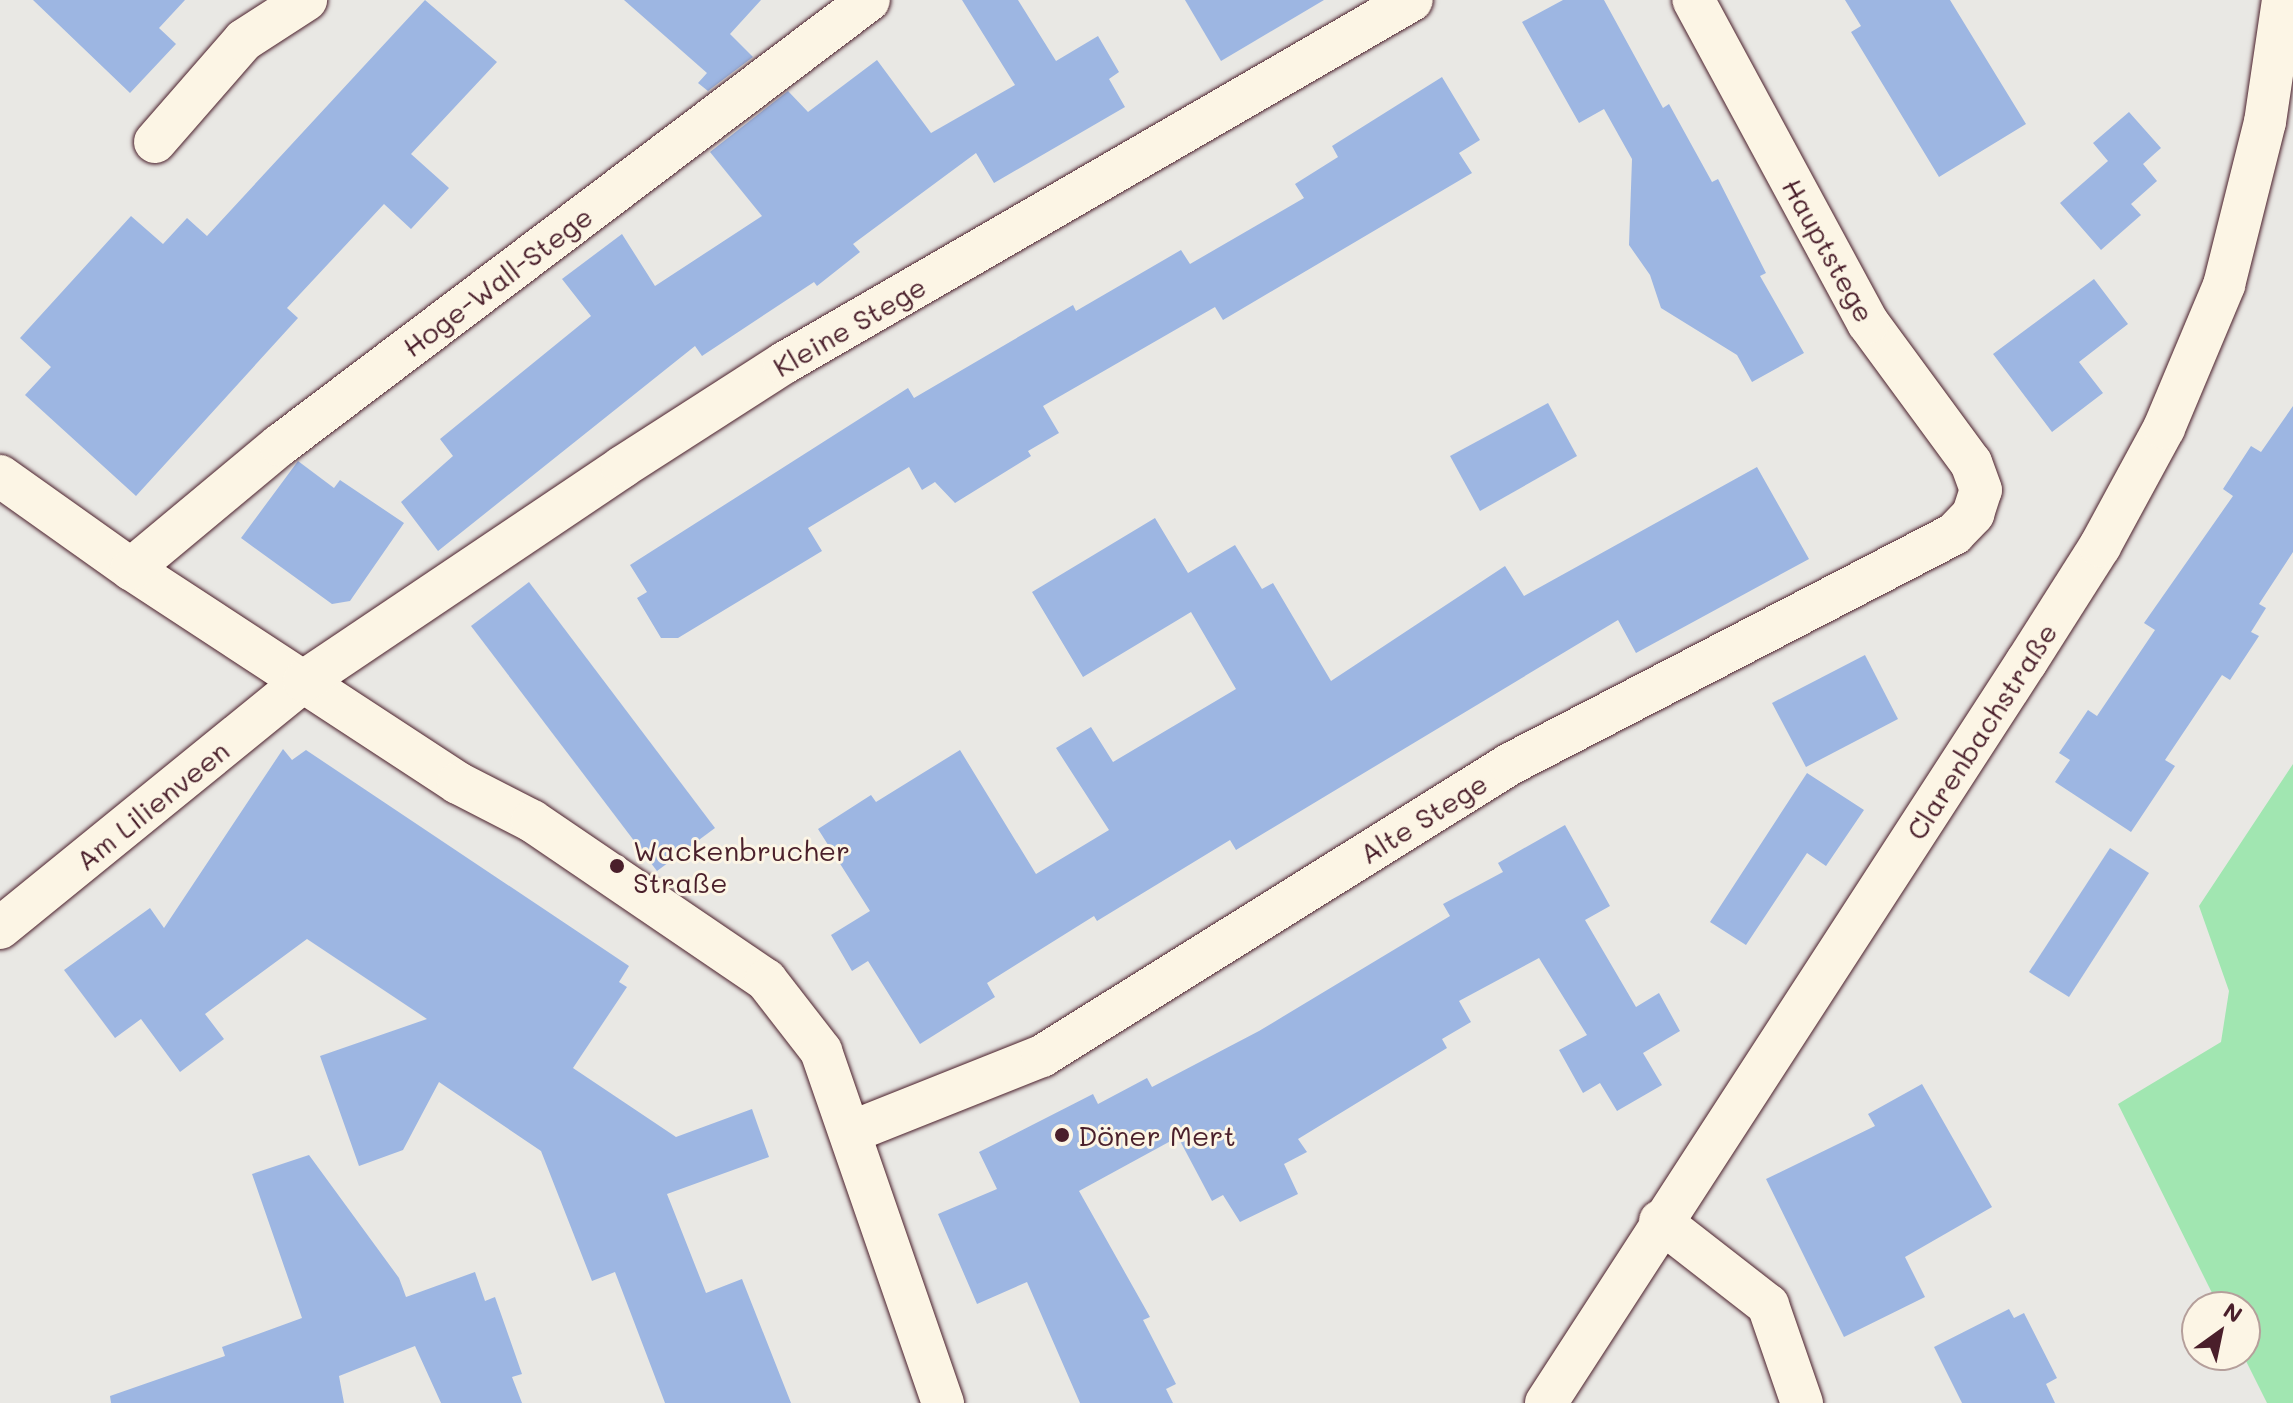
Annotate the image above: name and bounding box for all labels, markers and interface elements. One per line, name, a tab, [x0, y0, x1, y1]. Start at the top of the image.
street label: Hauptstege	[1776, 172, 1882, 328]
street label: Hoge-Wall-Stege	[396, 199, 598, 363]
street label: Kleine Stege	[767, 269, 931, 383]
street label: Clarenbachstraße	[1898, 616, 2064, 846]
street label: Am Lilienveen	[69, 733, 235, 877]
street label: Alte Stege	[1353, 766, 1493, 870]
place label: Wackenbrucher Straße	[633, 833, 850, 899]
marker: Wackenbrucher Straße	[608, 857, 626, 875]
place label: Döner Mert	[1078, 1118, 1236, 1152]
marker: Döner Mert	[1053, 1126, 1071, 1144]
north arrow	[2181, 1291, 2261, 1371]
text: N	[2218, 1295, 2248, 1329]

